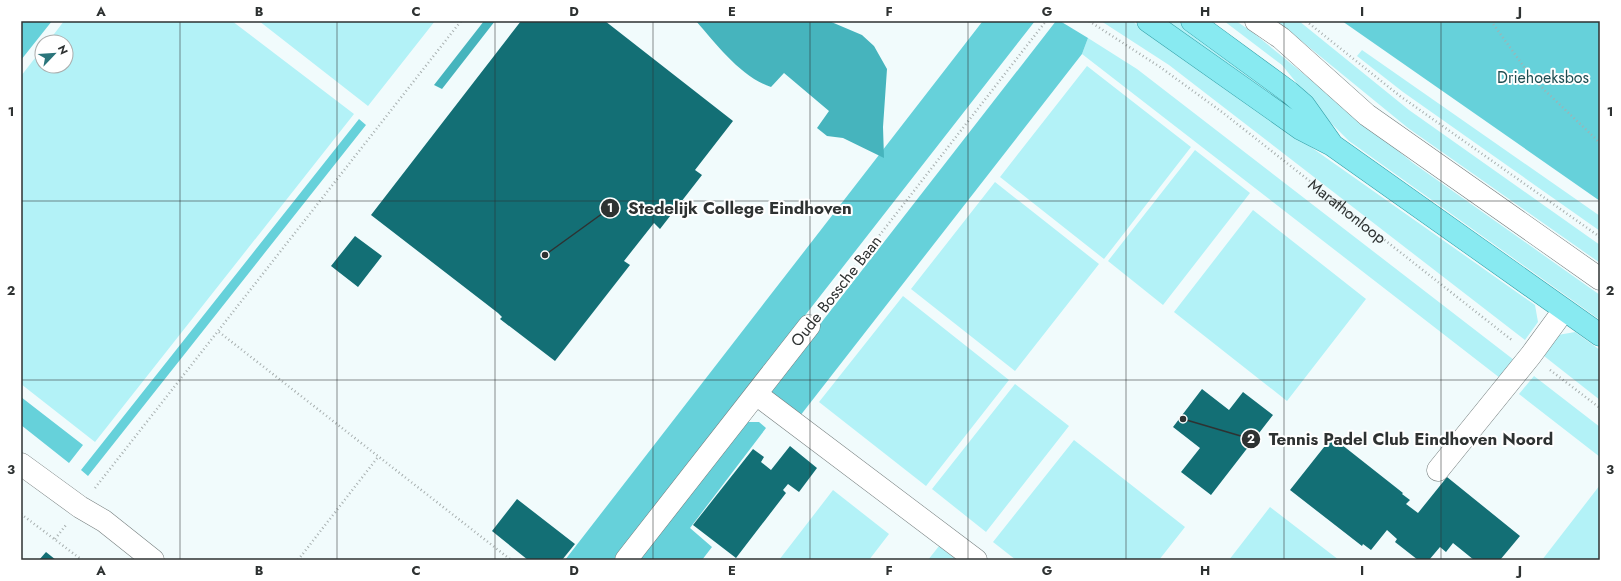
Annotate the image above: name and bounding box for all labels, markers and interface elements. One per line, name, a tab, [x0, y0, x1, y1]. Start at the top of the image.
text: A	[95, 2, 106, 21]
text: B	[255, 2, 264, 21]
text: C	[411, 2, 421, 21]
text: D	[569, 2, 579, 21]
text: E	[728, 2, 736, 21]
text: F	[885, 2, 893, 21]
text: G	[1042, 2, 1053, 21]
text: H	[1200, 2, 1210, 21]
text: I	[1360, 2, 1364, 21]
text: J	[1515, 2, 1522, 21]
north arrow	[34, 34, 74, 74]
text: N	[54, 42, 72, 57]
park label: Driehoeksbos	[1497, 66, 1589, 89]
text: 1	[8, 102, 14, 121]
text: 1	[1607, 102, 1613, 121]
street label: Marathonloop	[1304, 173, 1391, 249]
callout: Stedelijk College Eindhoven	[600, 194, 860, 223]
text: Stedelijk College Eindhoven	[628, 196, 852, 220]
text: 1	[607, 199, 613, 217]
street label: Oude Bossche Baan	[785, 231, 887, 351]
text: 2	[7, 281, 15, 300]
text: 2	[1606, 281, 1614, 300]
callout: Tennis Padel Club Eindhoven Noord	[1241, 424, 1561, 453]
text: Tennis Padel Club Eindhoven Noord	[1269, 427, 1553, 451]
text: 2	[1247, 430, 1255, 448]
text: 3	[7, 460, 15, 479]
text: 3	[1606, 460, 1614, 479]
text: A	[95, 561, 106, 580]
text: B	[255, 561, 264, 580]
text: C	[411, 561, 421, 580]
text: D	[569, 561, 579, 580]
text: E	[728, 561, 736, 580]
text: F	[885, 561, 893, 580]
text: G	[1042, 561, 1053, 580]
text: H	[1200, 561, 1210, 580]
text: I	[1360, 561, 1364, 580]
text: J	[1515, 561, 1522, 580]

